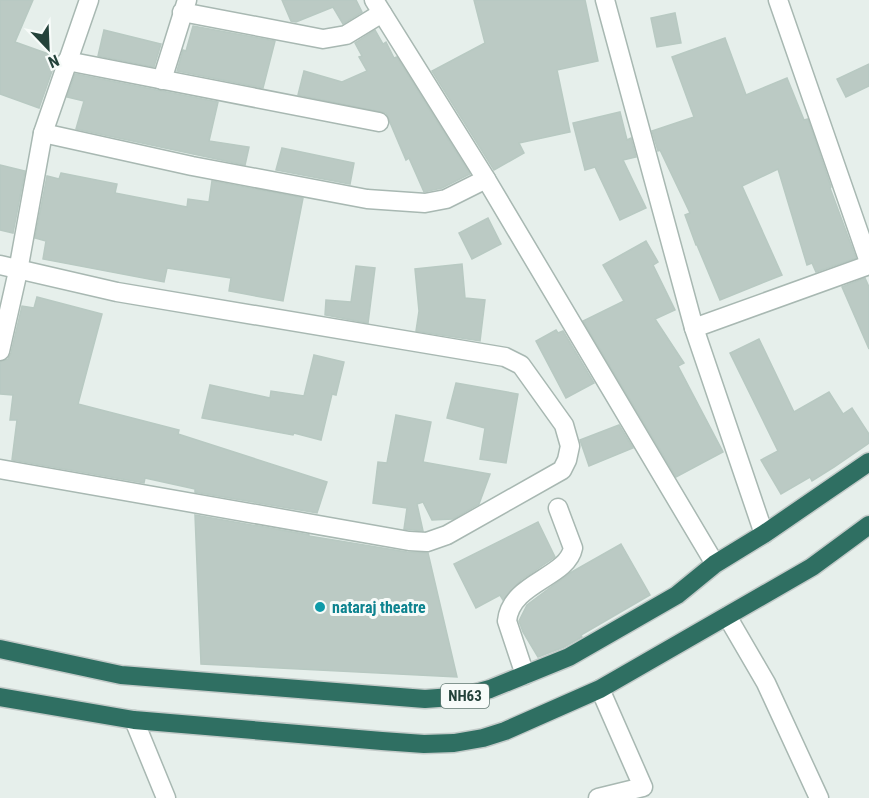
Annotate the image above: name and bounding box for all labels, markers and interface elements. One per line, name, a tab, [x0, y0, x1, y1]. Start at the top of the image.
north arrow	[18, 18, 78, 78]
text: N	[45, 51, 62, 72]
place label: nataraj theatre	[332, 598, 426, 617]
marker: nataraj theatre	[313, 600, 327, 614]
road number: NH63	[441, 684, 489, 708]

